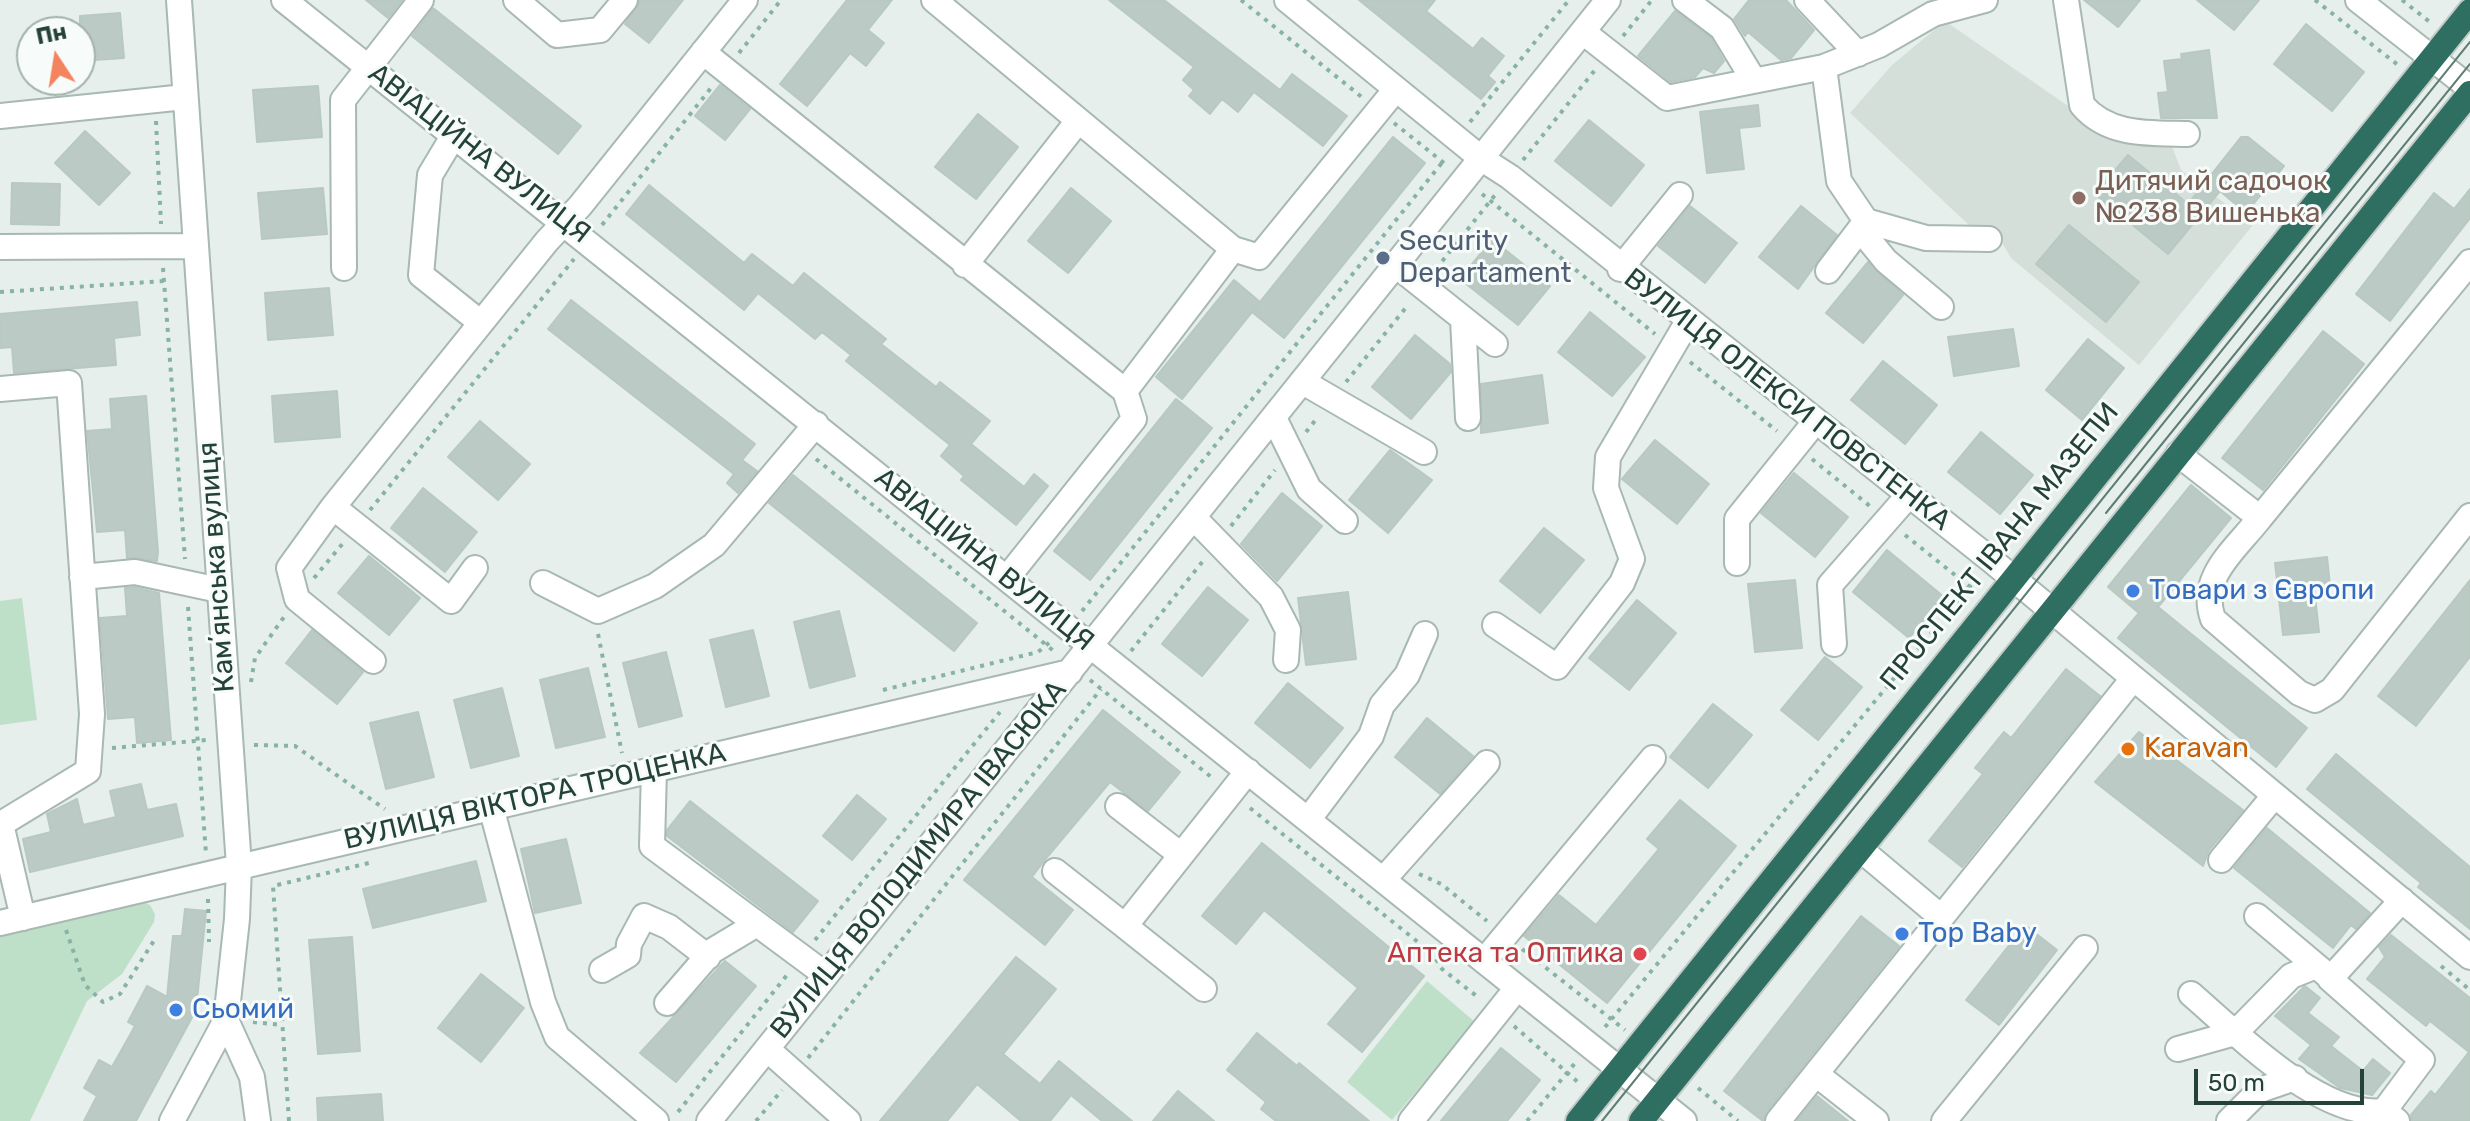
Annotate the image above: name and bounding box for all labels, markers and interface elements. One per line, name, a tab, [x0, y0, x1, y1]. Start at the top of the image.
north arrow	[16, 16, 96, 96]
text: Пн	[34, 18, 69, 50]
street label: АВІАЦІЙНА ВУЛИЦЯ	[361, 57, 597, 251]
place label: Дитячий садочок №238 Вишенька	[2095, 165, 2328, 231]
marker: Дитячий садочок №238 Вишенька	[2070, 189, 2088, 207]
place label: Security Departament	[1399, 225, 1571, 291]
marker: Security Departament	[1374, 249, 1392, 267]
street label: ВУЛИЦЯ ОЛЕКСИ ПОВСТЕНКА	[1617, 262, 1957, 538]
street label: ПРОСПЕКТ ІВАНА МАЗЕПИ	[1874, 396, 2126, 698]
street label: Камʼянська вулиця	[191, 441, 243, 693]
street label: АВІАЦІЙНА ВУЛИЦЯ	[868, 461, 1100, 659]
place label: Товари з Європи	[2149, 574, 2374, 608]
marker: Товари з Європи	[2124, 582, 2142, 600]
street label: ВУЛИЦЯ ВОЛОДИМИРА ІВАСЮКА	[764, 674, 1074, 1046]
place label: Karavan	[2144, 732, 2249, 766]
street label: ВУЛИЦЯ ВІКТОРА ТРОЦЕНКА	[341, 737, 729, 857]
marker: Karavan	[2119, 740, 2137, 758]
place label: Top Baby	[1918, 917, 2037, 951]
marker: Top Baby	[1893, 925, 1911, 943]
place label: Аптека та Оптика	[1387, 937, 1624, 971]
marker: Аптека та Оптика	[1631, 945, 1649, 963]
place label: Сьомий	[192, 993, 294, 1027]
marker: Сьомий	[167, 1001, 185, 1019]
scale bar	[2198, 1053, 2368, 1103]
text: 50 m	[2208, 1069, 2265, 1097]

